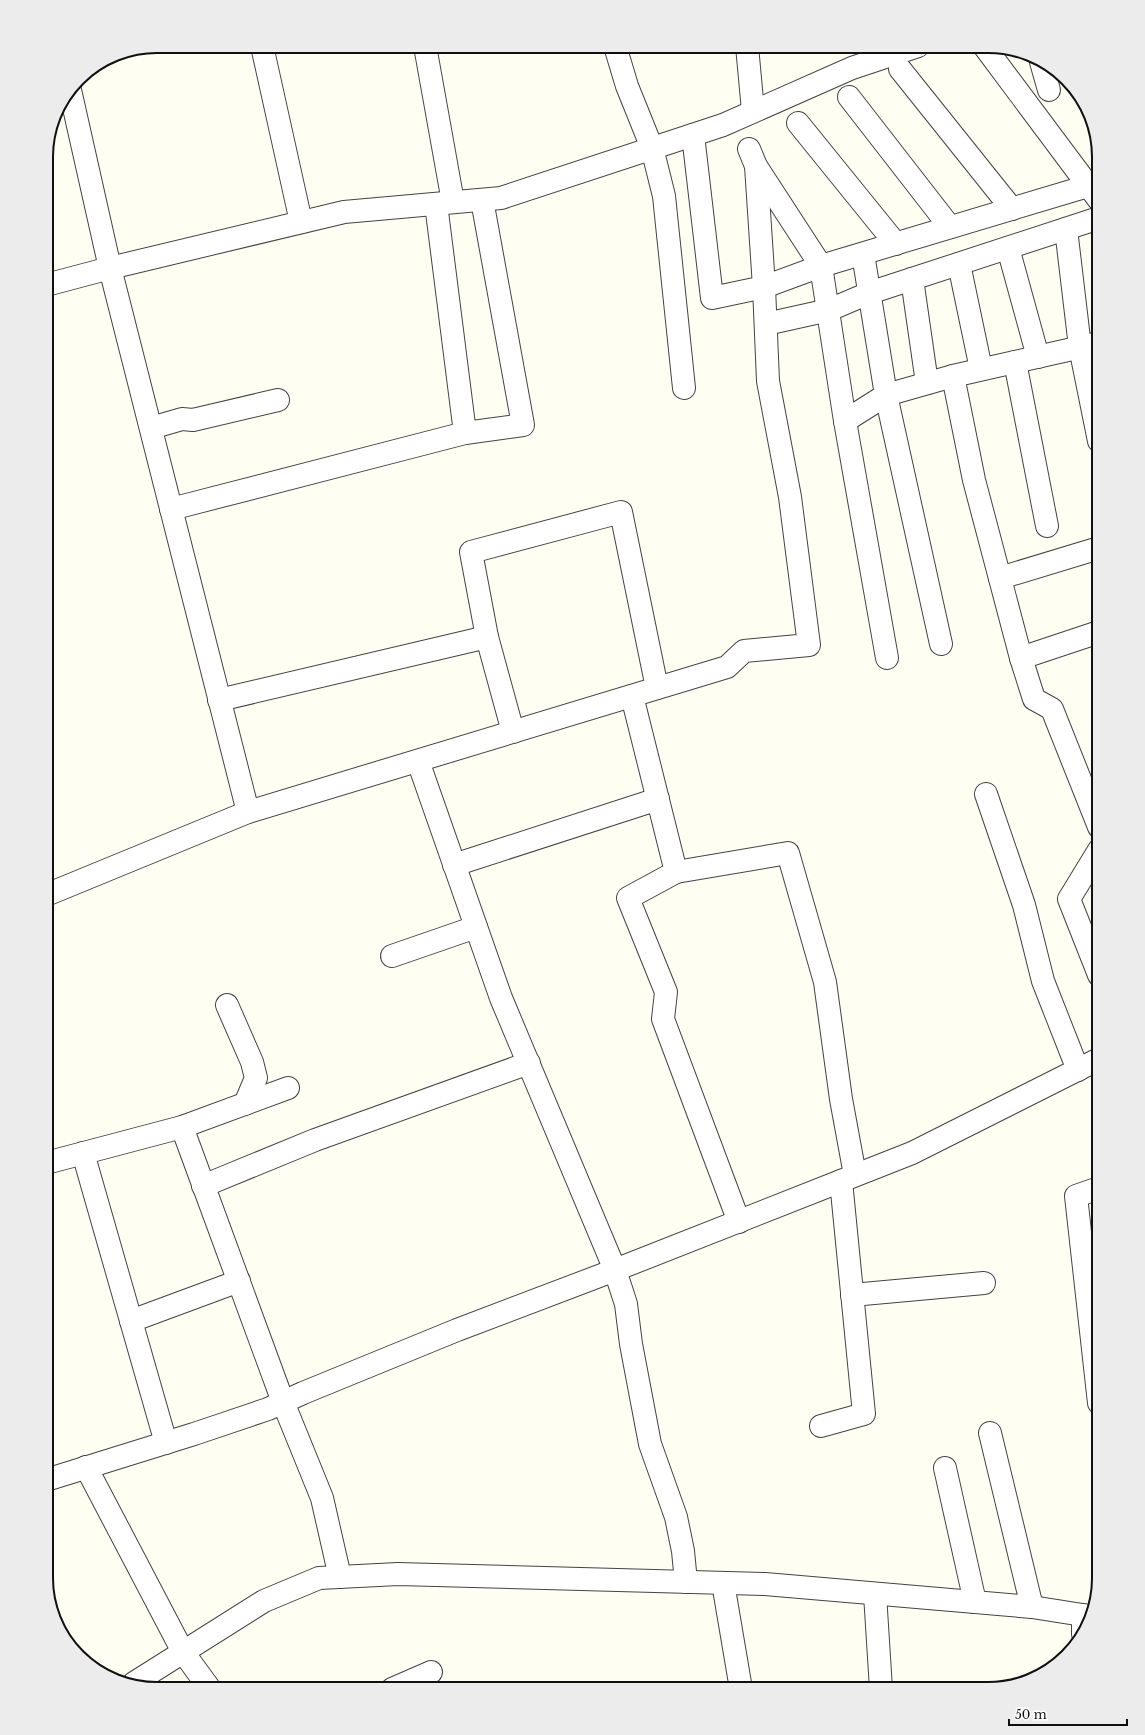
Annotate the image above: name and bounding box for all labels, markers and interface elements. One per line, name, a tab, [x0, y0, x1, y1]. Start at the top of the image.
scale bar	[1009, 1701, 1127, 1727]
text: 50 m	[1015, 1707, 1047, 1722]

